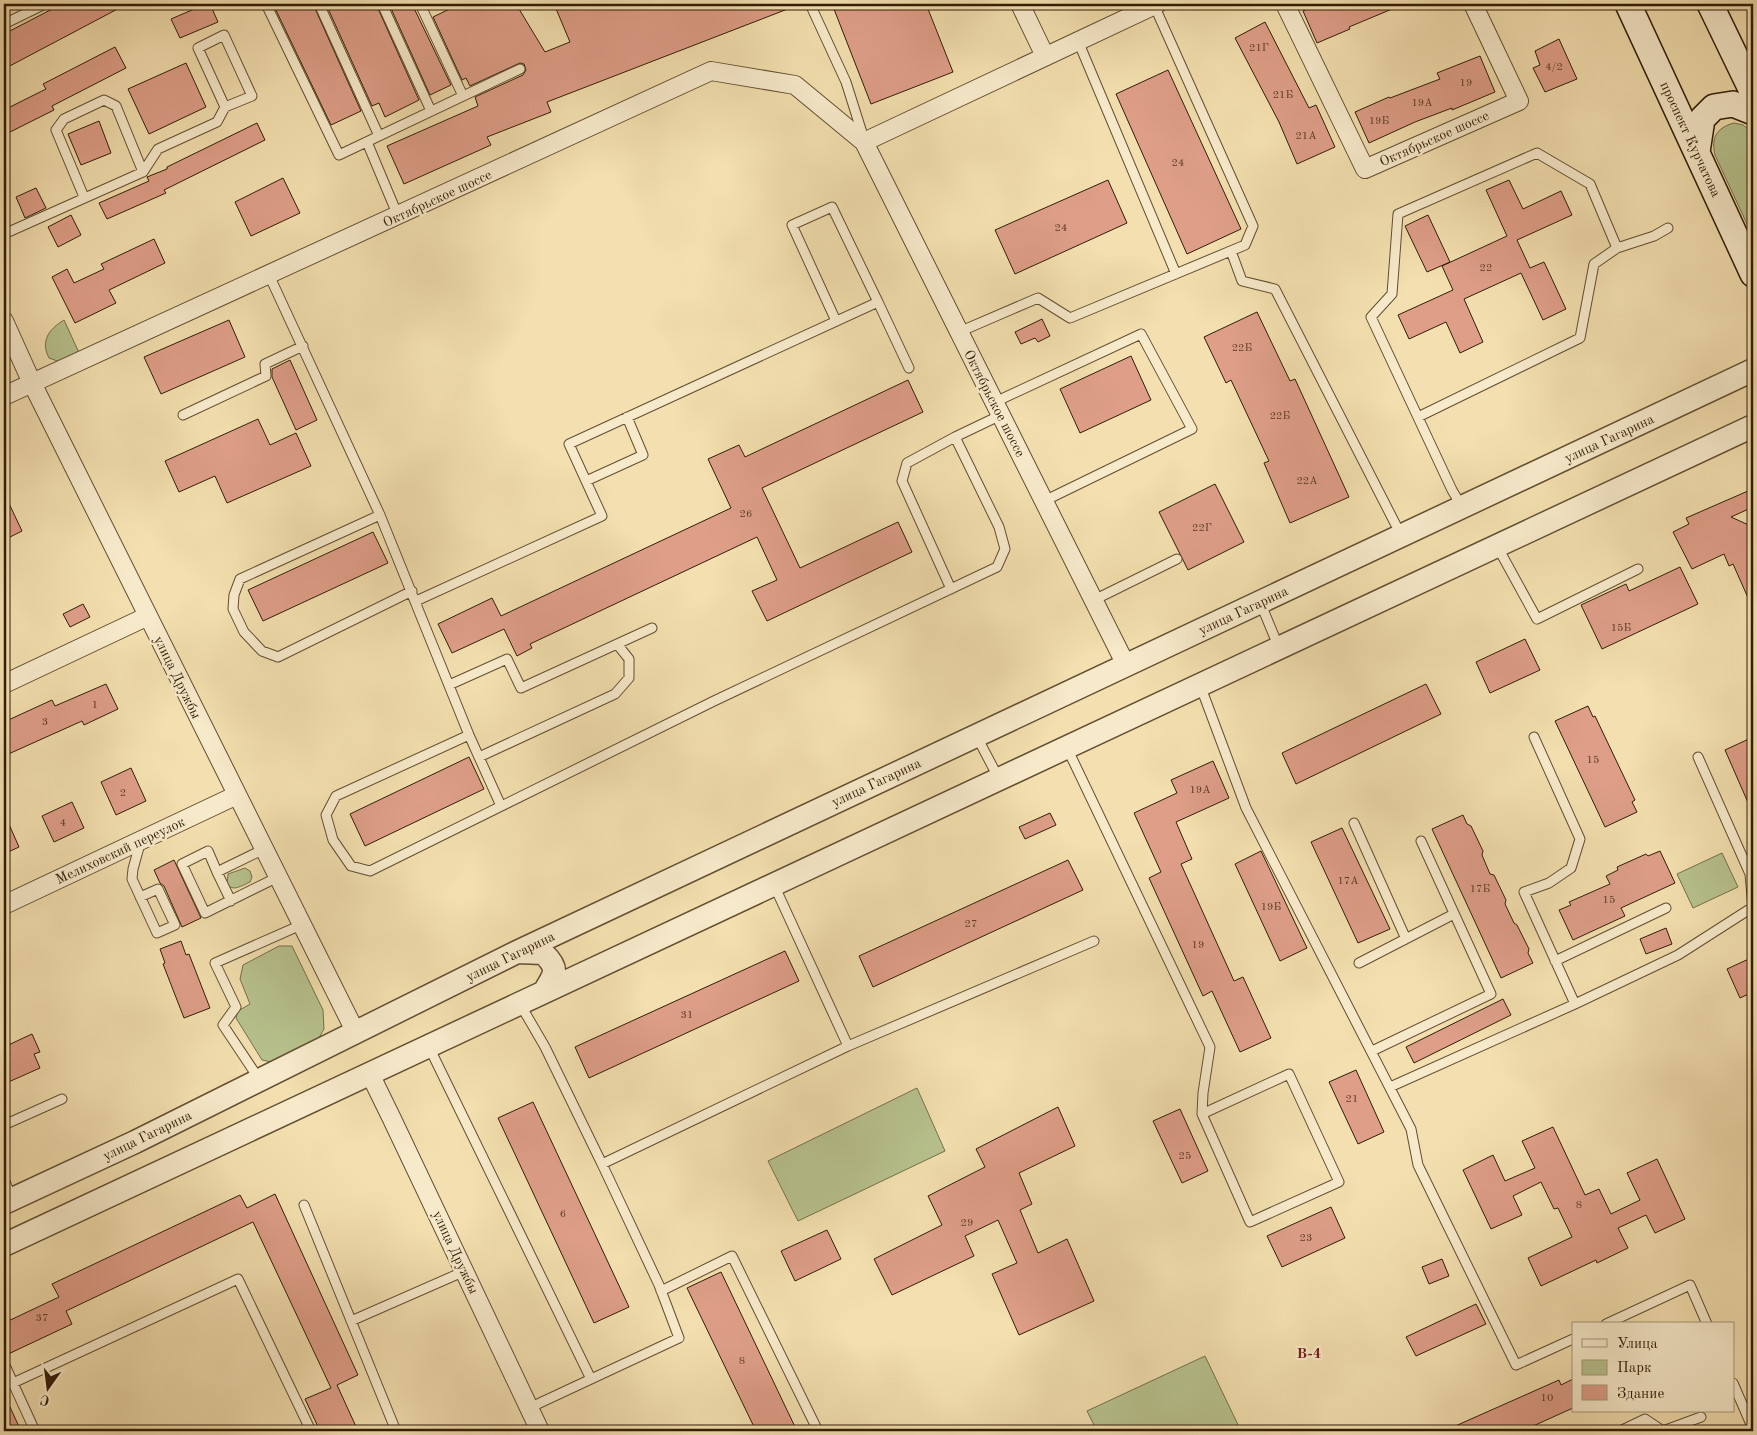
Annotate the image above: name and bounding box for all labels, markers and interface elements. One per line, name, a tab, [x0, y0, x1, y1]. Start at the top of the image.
house number: 21Г	[1249, 43, 1269, 54]
house number: 4/2	[1545, 62, 1563, 73]
house number: 19	[1460, 78, 1472, 89]
street label: проспект Курчатова	[1657, 80, 1723, 199]
house number: 21Б	[1273, 90, 1293, 101]
house number: 19А	[1411, 98, 1433, 109]
street label: Октябрьское шоссе	[1378, 108, 1491, 169]
house number: 19Б	[1369, 116, 1389, 127]
house number: 21А	[1295, 131, 1317, 142]
house number: 24	[1172, 158, 1184, 169]
street label: Октябрьское шоссе	[381, 168, 494, 230]
house number: 24	[1055, 223, 1067, 234]
house number: 22	[1480, 263, 1492, 274]
house number: 22Б	[1232, 343, 1252, 354]
street label: Октябрьское шоссе	[961, 348, 1027, 459]
house number: 22Б	[1270, 411, 1290, 422]
street label: улица Гагарина	[1563, 412, 1656, 466]
house number: 22А	[1296, 476, 1318, 487]
house number: 26	[740, 509, 752, 520]
house number: 22Г	[1192, 523, 1212, 534]
street label: улица Гагарина	[1197, 584, 1290, 638]
house number: 15Б	[1611, 623, 1631, 634]
street label: улица Дружбы	[151, 634, 203, 721]
house number: 1	[92, 700, 98, 711]
house number: 3	[42, 717, 48, 728]
house number: 15	[1587, 755, 1599, 766]
street label: улица Гагарина	[830, 756, 923, 810]
house number: 19А	[1189, 785, 1211, 796]
house number: 2	[120, 788, 126, 799]
street label: Мелиховский переулок	[54, 815, 187, 887]
house number: 4	[60, 818, 66, 829]
house number: 17А	[1337, 876, 1359, 887]
house number: 17Б	[1470, 884, 1490, 895]
house number: 15	[1603, 895, 1615, 906]
house number: 19Б	[1261, 902, 1281, 913]
house number: 27	[965, 919, 977, 930]
street label: улица Гагарина	[464, 929, 557, 984]
house number: 19	[1192, 940, 1204, 951]
house number: 31	[681, 1010, 693, 1021]
house number: 21	[1346, 1094, 1358, 1105]
street label: улица Гагарина	[101, 1108, 194, 1163]
house number: 25	[1179, 1151, 1191, 1162]
house number: 8	[1576, 1200, 1582, 1211]
street label: улица Дружбы	[430, 1209, 481, 1296]
house number: 6	[560, 1209, 566, 1220]
house number: 29	[961, 1218, 973, 1229]
house number: 23	[1300, 1233, 1312, 1244]
house number: 37	[36, 1313, 48, 1324]
legend	[1572, 1322, 1734, 1412]
text: Улица	[1617, 1337, 1658, 1352]
district label: В-4	[1297, 1347, 1321, 1362]
house number: 8	[739, 1356, 745, 1367]
text: Парк	[1617, 1361, 1652, 1376]
north arrow	[22, 1362, 72, 1412]
text: Здание	[1617, 1387, 1664, 1402]
text: С	[39, 1392, 51, 1408]
house number: 10	[1541, 1393, 1553, 1404]

